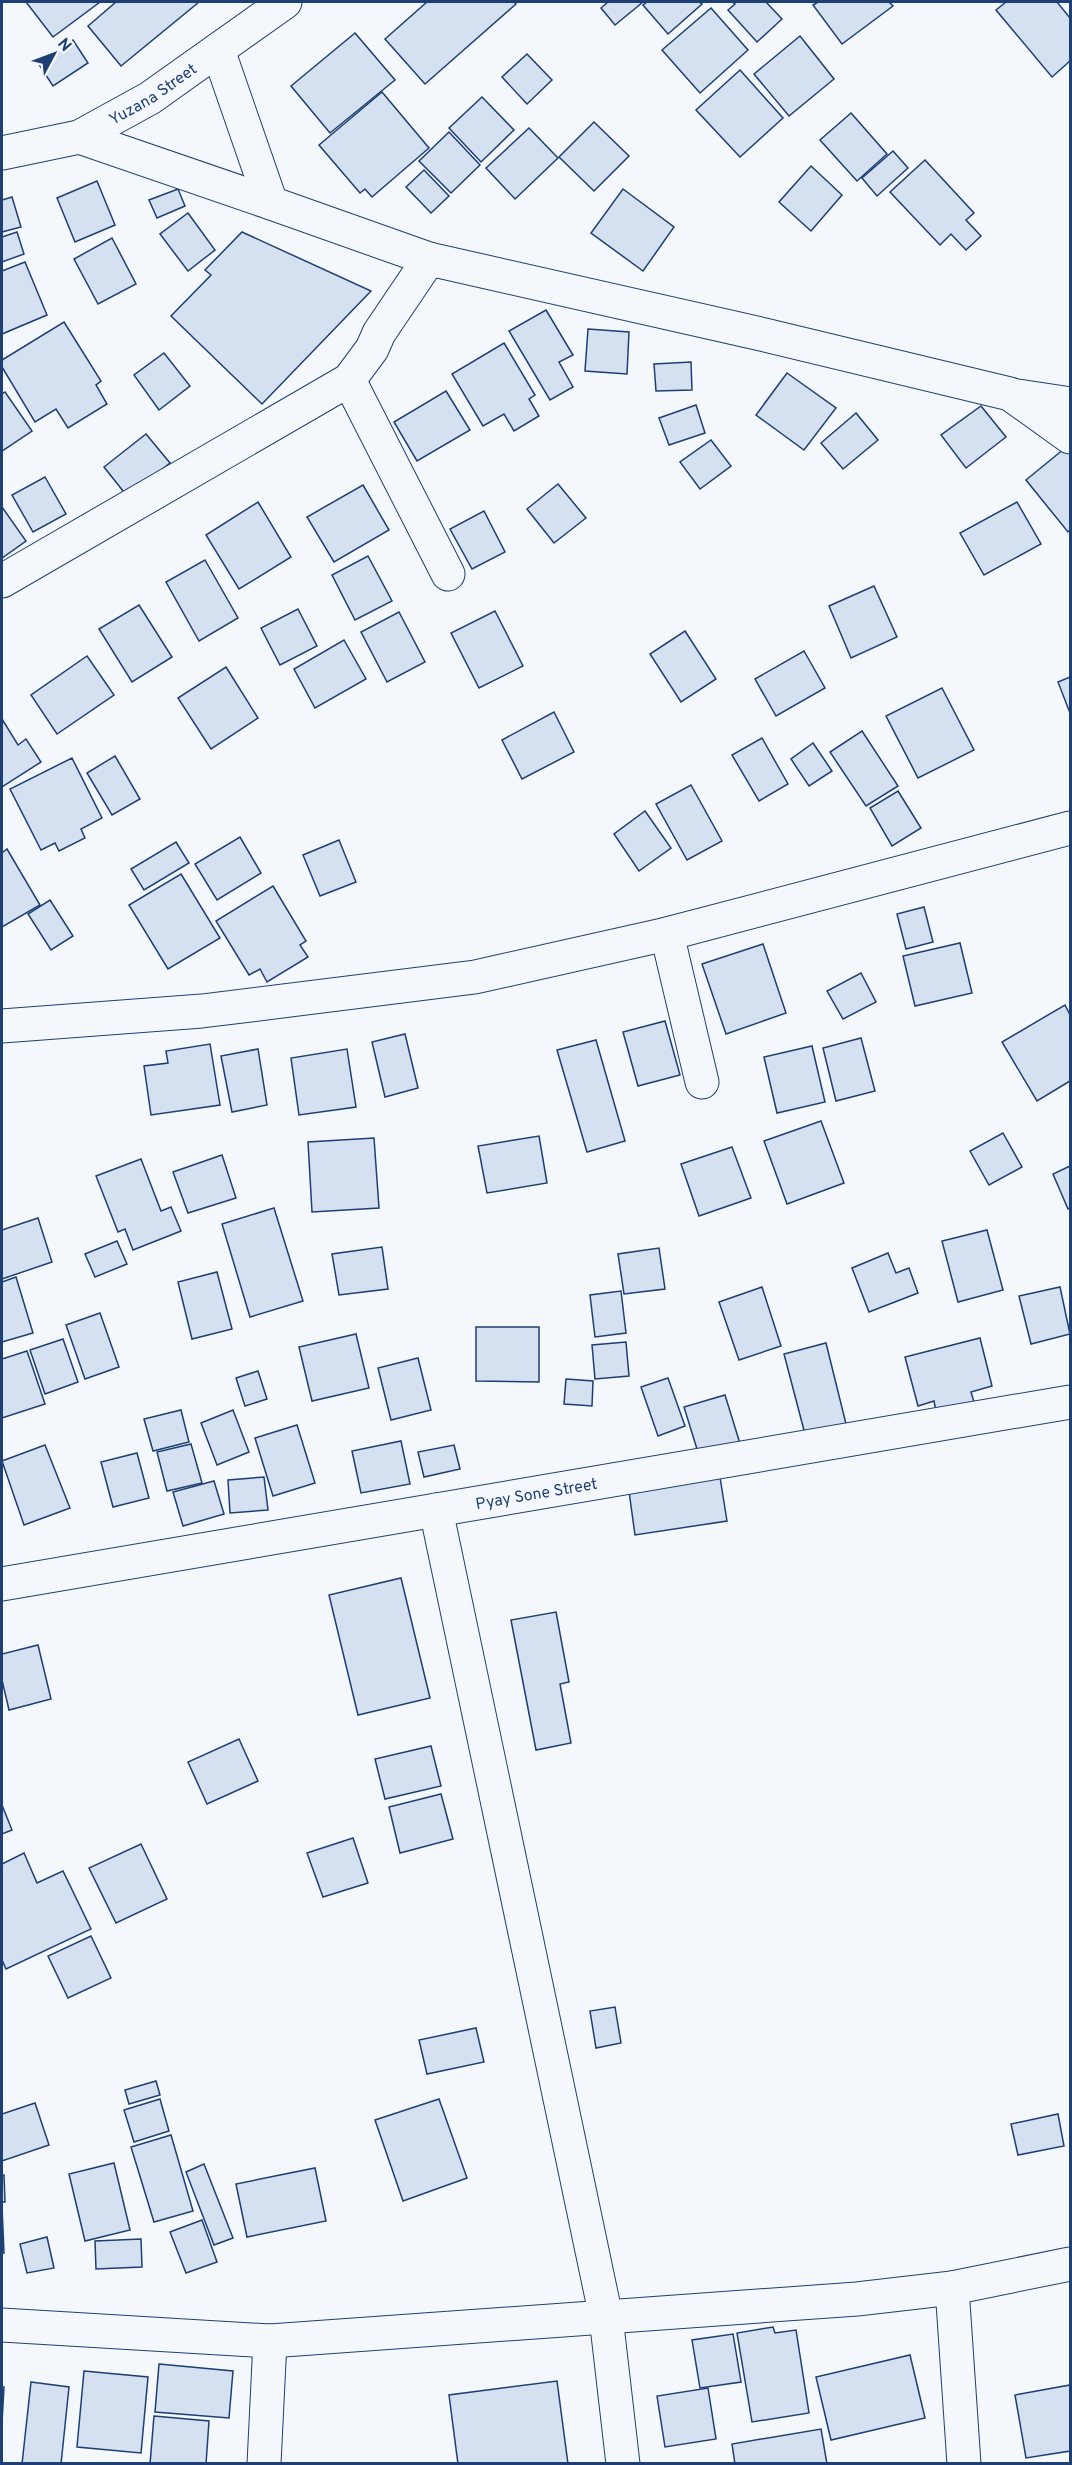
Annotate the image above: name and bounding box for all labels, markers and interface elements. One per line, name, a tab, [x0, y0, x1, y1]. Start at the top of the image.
north arrow	[24, 24, 84, 84]
text: N	[52, 35, 75, 56]
street label: Yuzana Street	[106, 60, 201, 131]
street label: Pyay Sone Street	[474, 1475, 599, 1515]

